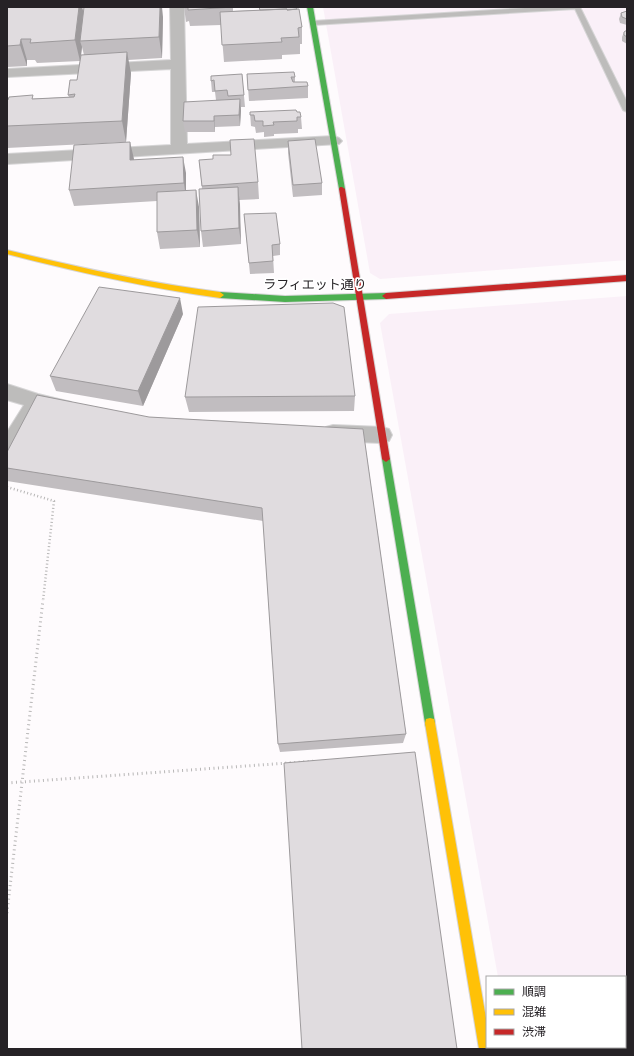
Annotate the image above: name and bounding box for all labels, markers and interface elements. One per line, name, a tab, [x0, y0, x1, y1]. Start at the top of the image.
street label: ラフィエット通り	[263, 276, 367, 293]
legend	[486, 976, 626, 1048]
text: 順調	[522, 984, 546, 999]
text: 混雑	[522, 1004, 546, 1019]
text: 渋滞	[522, 1024, 546, 1039]

